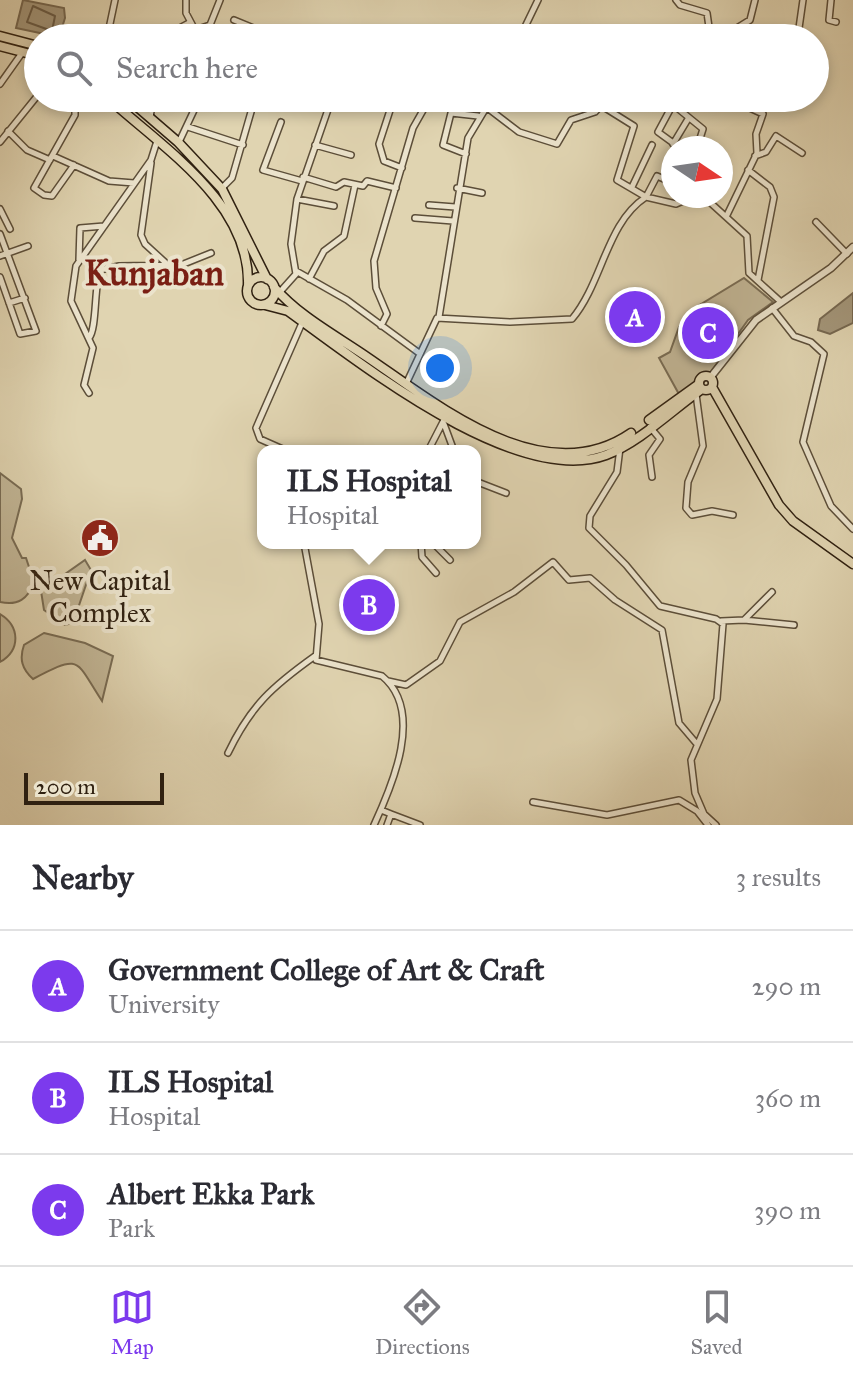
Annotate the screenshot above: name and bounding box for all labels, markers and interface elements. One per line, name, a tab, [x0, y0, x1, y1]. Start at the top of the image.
search box	[24, 24, 829, 112]
icon: search	[52, 46, 96, 90]
text: Search here	[116, 50, 258, 86]
north arrow	[661, 136, 733, 208]
district label: Kunjaban	[84, 251, 224, 295]
pin: A	[609, 287, 661, 347]
pin: C	[682, 303, 734, 363]
your location	[420, 348, 460, 388]
popup	[257, 445, 481, 549]
text: ILS Hospital	[286, 463, 452, 499]
text: Hospital	[286, 499, 379, 531]
public building icon: New Capital Complex	[79, 517, 121, 559]
place label: New Capital Complex	[29, 563, 171, 630]
pin: B	[343, 575, 395, 635]
scale bar	[24, 769, 164, 805]
text: 200 m	[36, 773, 96, 800]
text: Nearby	[32, 857, 134, 898]
text: 3 results	[736, 861, 821, 893]
text: Government College of Art & Craft	[108, 952, 544, 988]
text: A	[49, 970, 67, 1002]
text: 290 m	[752, 970, 821, 1002]
text: University	[108, 988, 219, 1020]
text: ILS Hospital	[108, 1064, 273, 1100]
text: B	[49, 1082, 67, 1114]
text: 360 m	[755, 1082, 821, 1114]
text: Hospital	[108, 1100, 200, 1132]
text: Albert Ekka Park	[108, 1176, 314, 1212]
text: C	[49, 1194, 67, 1226]
text: 390 m	[754, 1194, 821, 1226]
text: Park	[108, 1212, 155, 1244]
tab: Map	[110, 1285, 154, 1360]
tab: Directions	[375, 1285, 470, 1360]
tab: Saved	[690, 1285, 743, 1360]

